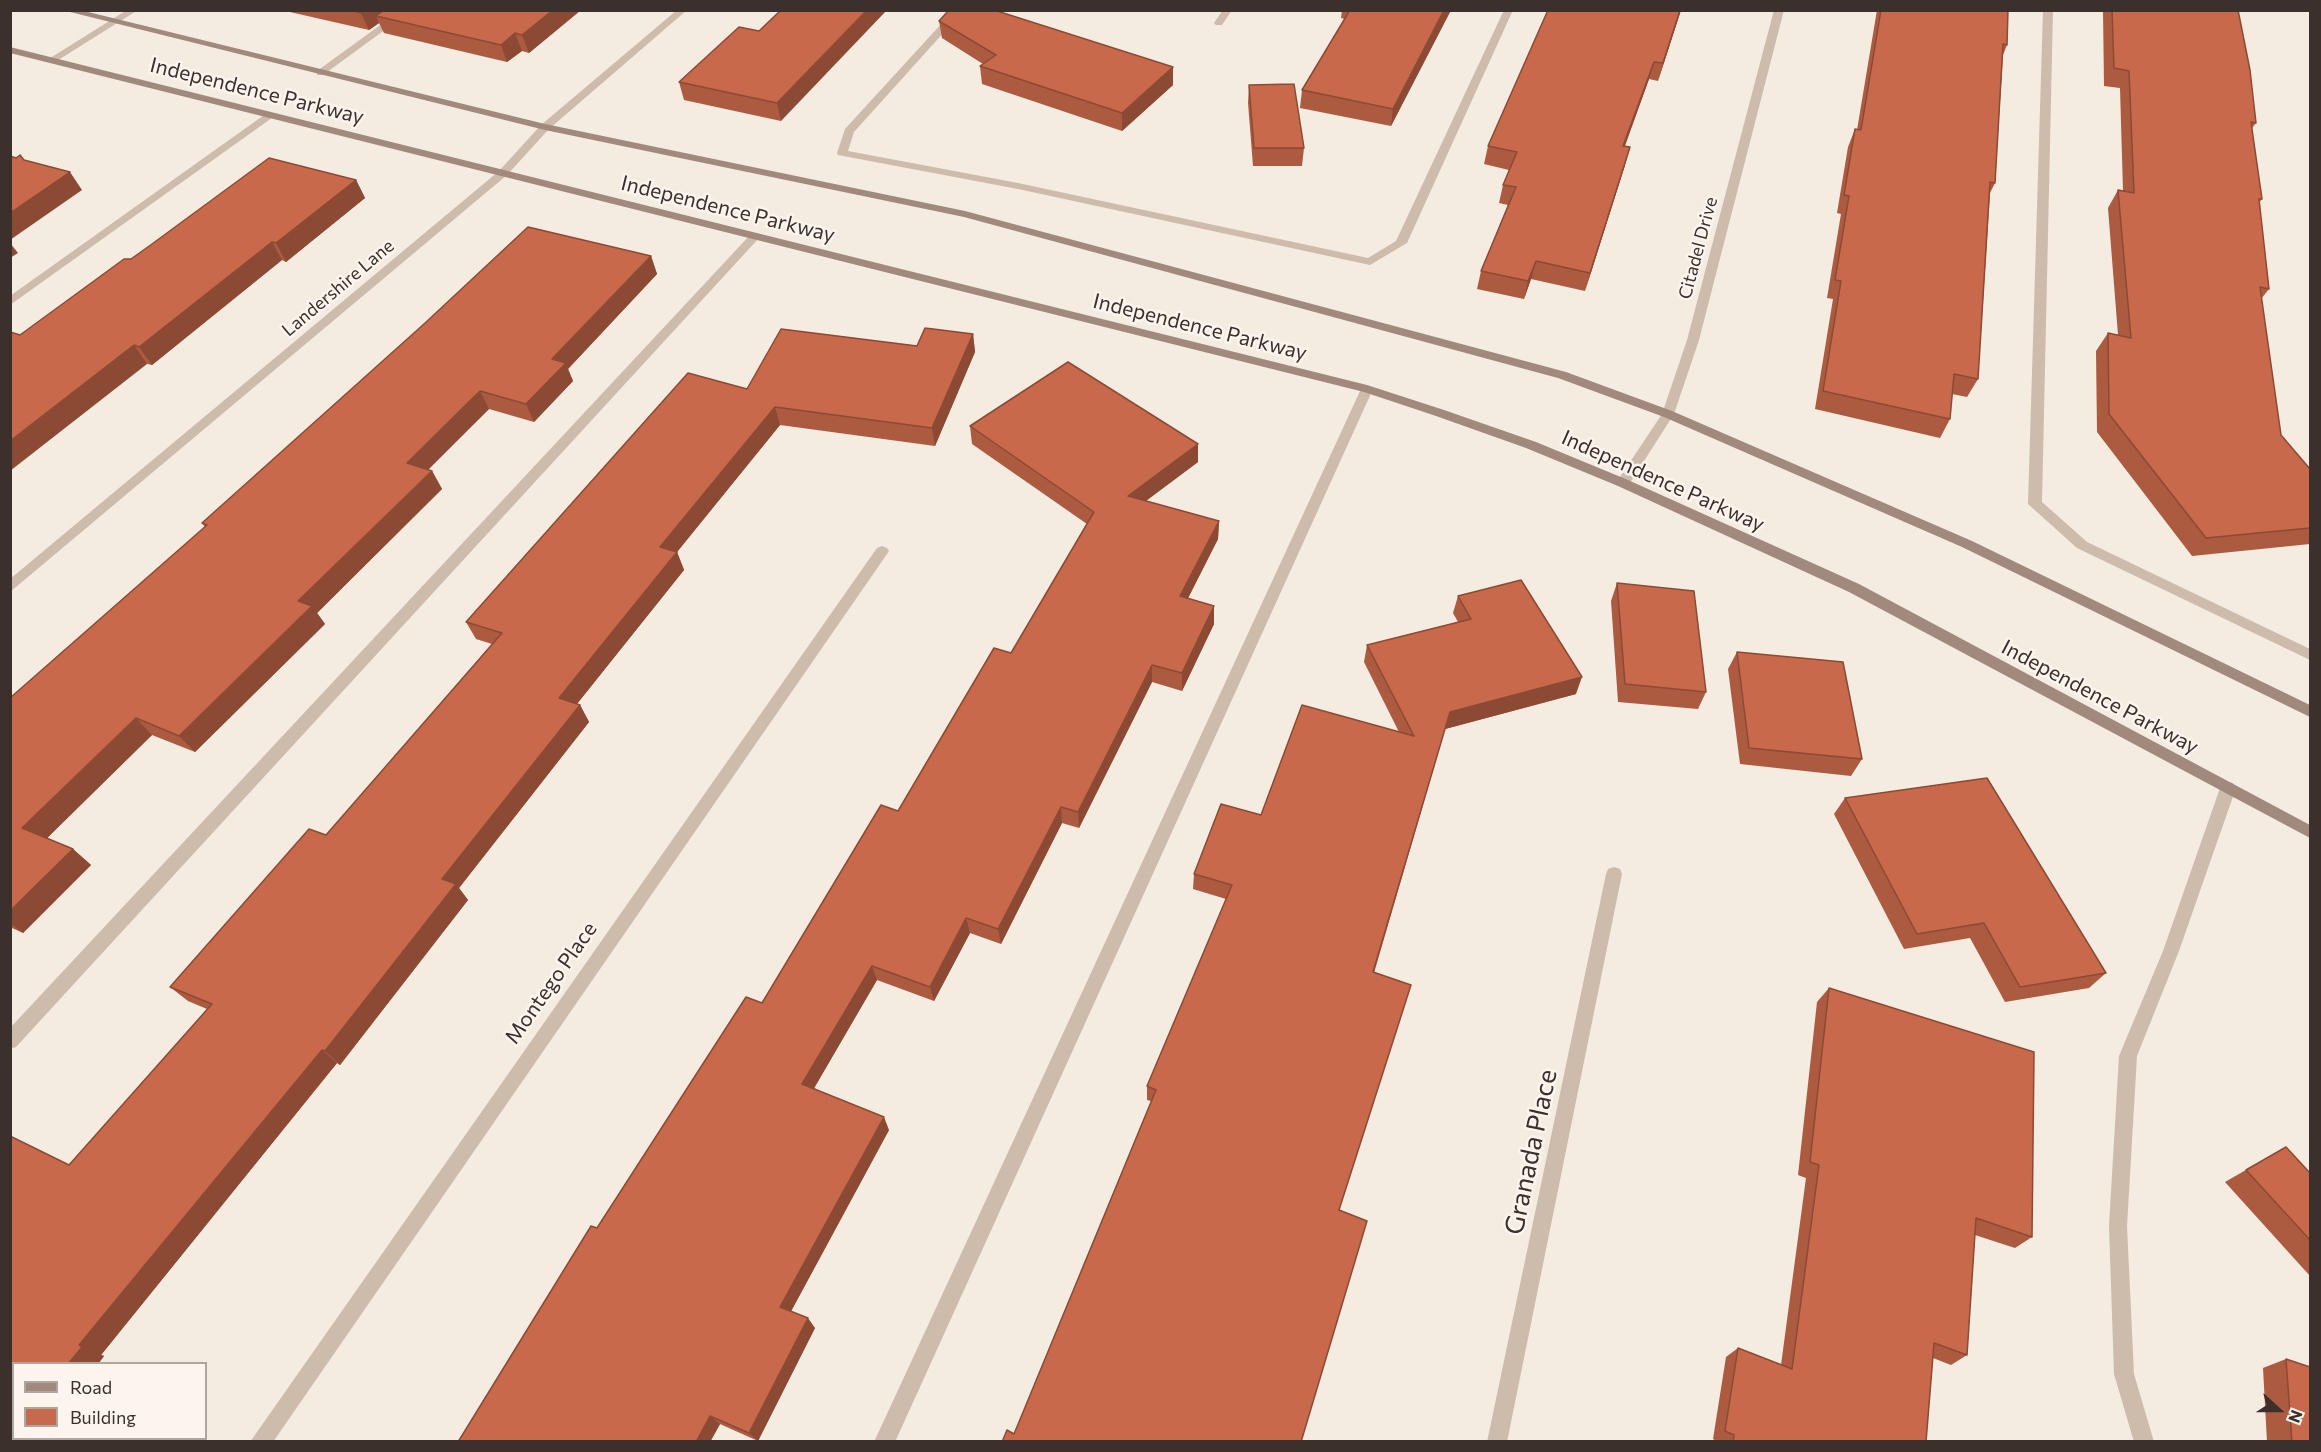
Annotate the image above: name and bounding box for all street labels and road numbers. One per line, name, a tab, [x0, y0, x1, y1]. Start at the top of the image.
street label: Independence Parkway	[147, 52, 367, 130]
street label: Independence Parkway	[618, 170, 838, 248]
street label: Citadel Drive	[1674, 194, 1722, 302]
street label: Landershire Lane	[278, 235, 398, 341]
street label: Independence Parkway	[1090, 288, 1310, 366]
street label: Independence Parkway	[1558, 425, 1768, 537]
street label: Independence Parkway	[1997, 634, 2203, 760]
street label: Montego Place	[500, 917, 602, 1049]
street label: Granada Place	[1498, 1067, 1564, 1237]

